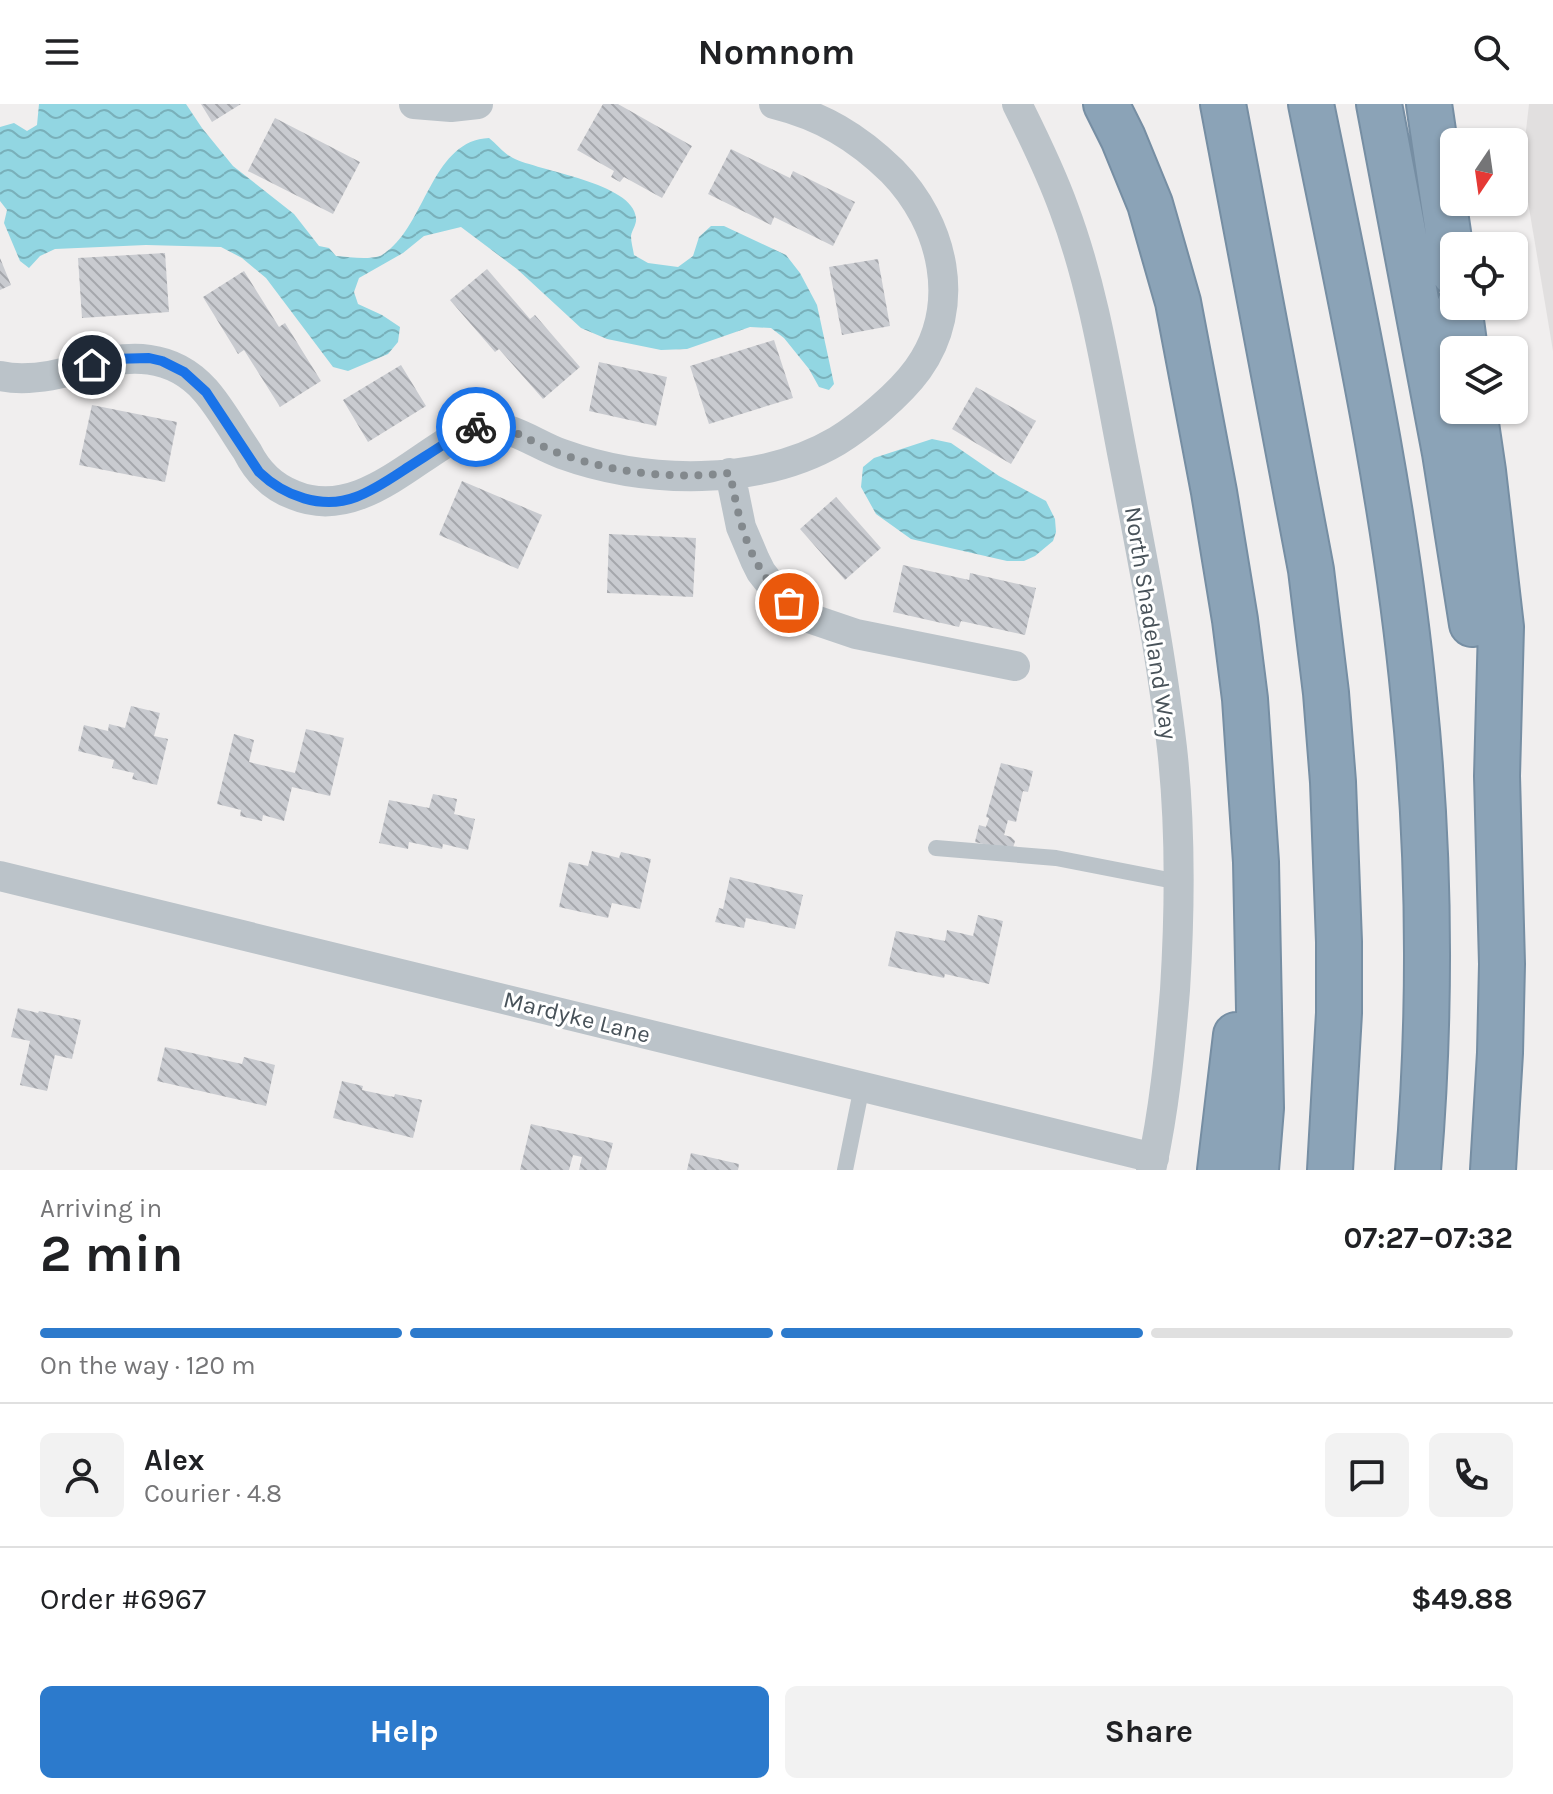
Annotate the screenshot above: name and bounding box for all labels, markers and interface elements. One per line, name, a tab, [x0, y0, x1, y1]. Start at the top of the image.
icon: menu	[40, 30, 84, 74]
icon: search	[1469, 30, 1513, 74]
text: Nomnom	[698, 31, 855, 73]
north arrow	[1440, 128, 1528, 216]
map controls	[1440, 128, 1528, 424]
button: locate	[1440, 232, 1528, 320]
pin	[58, 331, 126, 399]
button: layers	[1440, 336, 1528, 424]
icon: home	[70, 343, 114, 387]
courier	[436, 387, 516, 467]
icon: bike	[454, 405, 498, 449]
street label: North Shadeland Way	[1119, 504, 1183, 742]
pin	[755, 569, 823, 637]
icon: bag	[767, 581, 811, 625]
street label: Mardyke Lane	[501, 985, 653, 1049]
text: Arriving in	[40, 1193, 162, 1224]
text: 07:27–07:32	[1343, 1220, 1513, 1256]
text: 2 min	[40, 1223, 183, 1284]
text: On the way · 120 m	[40, 1350, 255, 1381]
button: person	[40, 1433, 124, 1517]
button: chat	[1325, 1433, 1409, 1517]
button: phone	[1429, 1433, 1513, 1517]
text: Alex	[144, 1442, 204, 1478]
text: Courier · 4.8	[144, 1478, 282, 1509]
text: Order #6967	[40, 1581, 206, 1617]
text: $49.88	[1411, 1581, 1513, 1617]
button: Help	[40, 1686, 769, 1778]
button: Share	[785, 1686, 1513, 1778]

